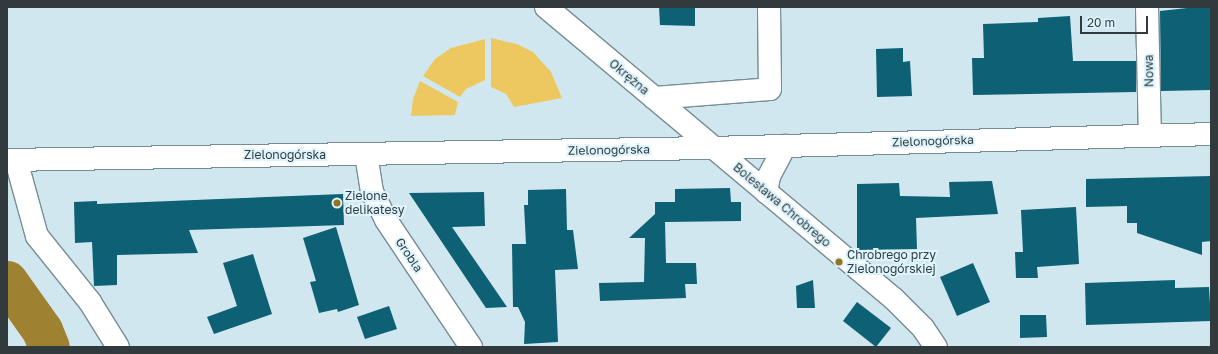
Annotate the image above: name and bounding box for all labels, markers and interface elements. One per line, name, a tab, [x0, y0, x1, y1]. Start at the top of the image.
scale bar	[1082, 8, 1150, 34]
text: 20 m	[1087, 15, 1115, 30]
street label: Nowa	[1142, 55, 1156, 87]
street label: Okrężna	[606, 56, 652, 98]
street label: Zielonogórska	[892, 132, 974, 150]
street label: Zielonogórska	[568, 142, 650, 158]
street label: Zielonogórska	[244, 148, 326, 162]
street label: Bolesława Chrobrego	[730, 160, 834, 250]
place label: Zielone delikatesy	[345, 189, 405, 217]
marker: Zielone delikatesy	[332, 198, 342, 208]
street label: Grobla	[392, 235, 426, 275]
place label: Chrobrego przy Zielonogórskiej	[847, 248, 936, 276]
marker: Chrobrego przy Zielonogórskiej	[834, 257, 844, 267]

